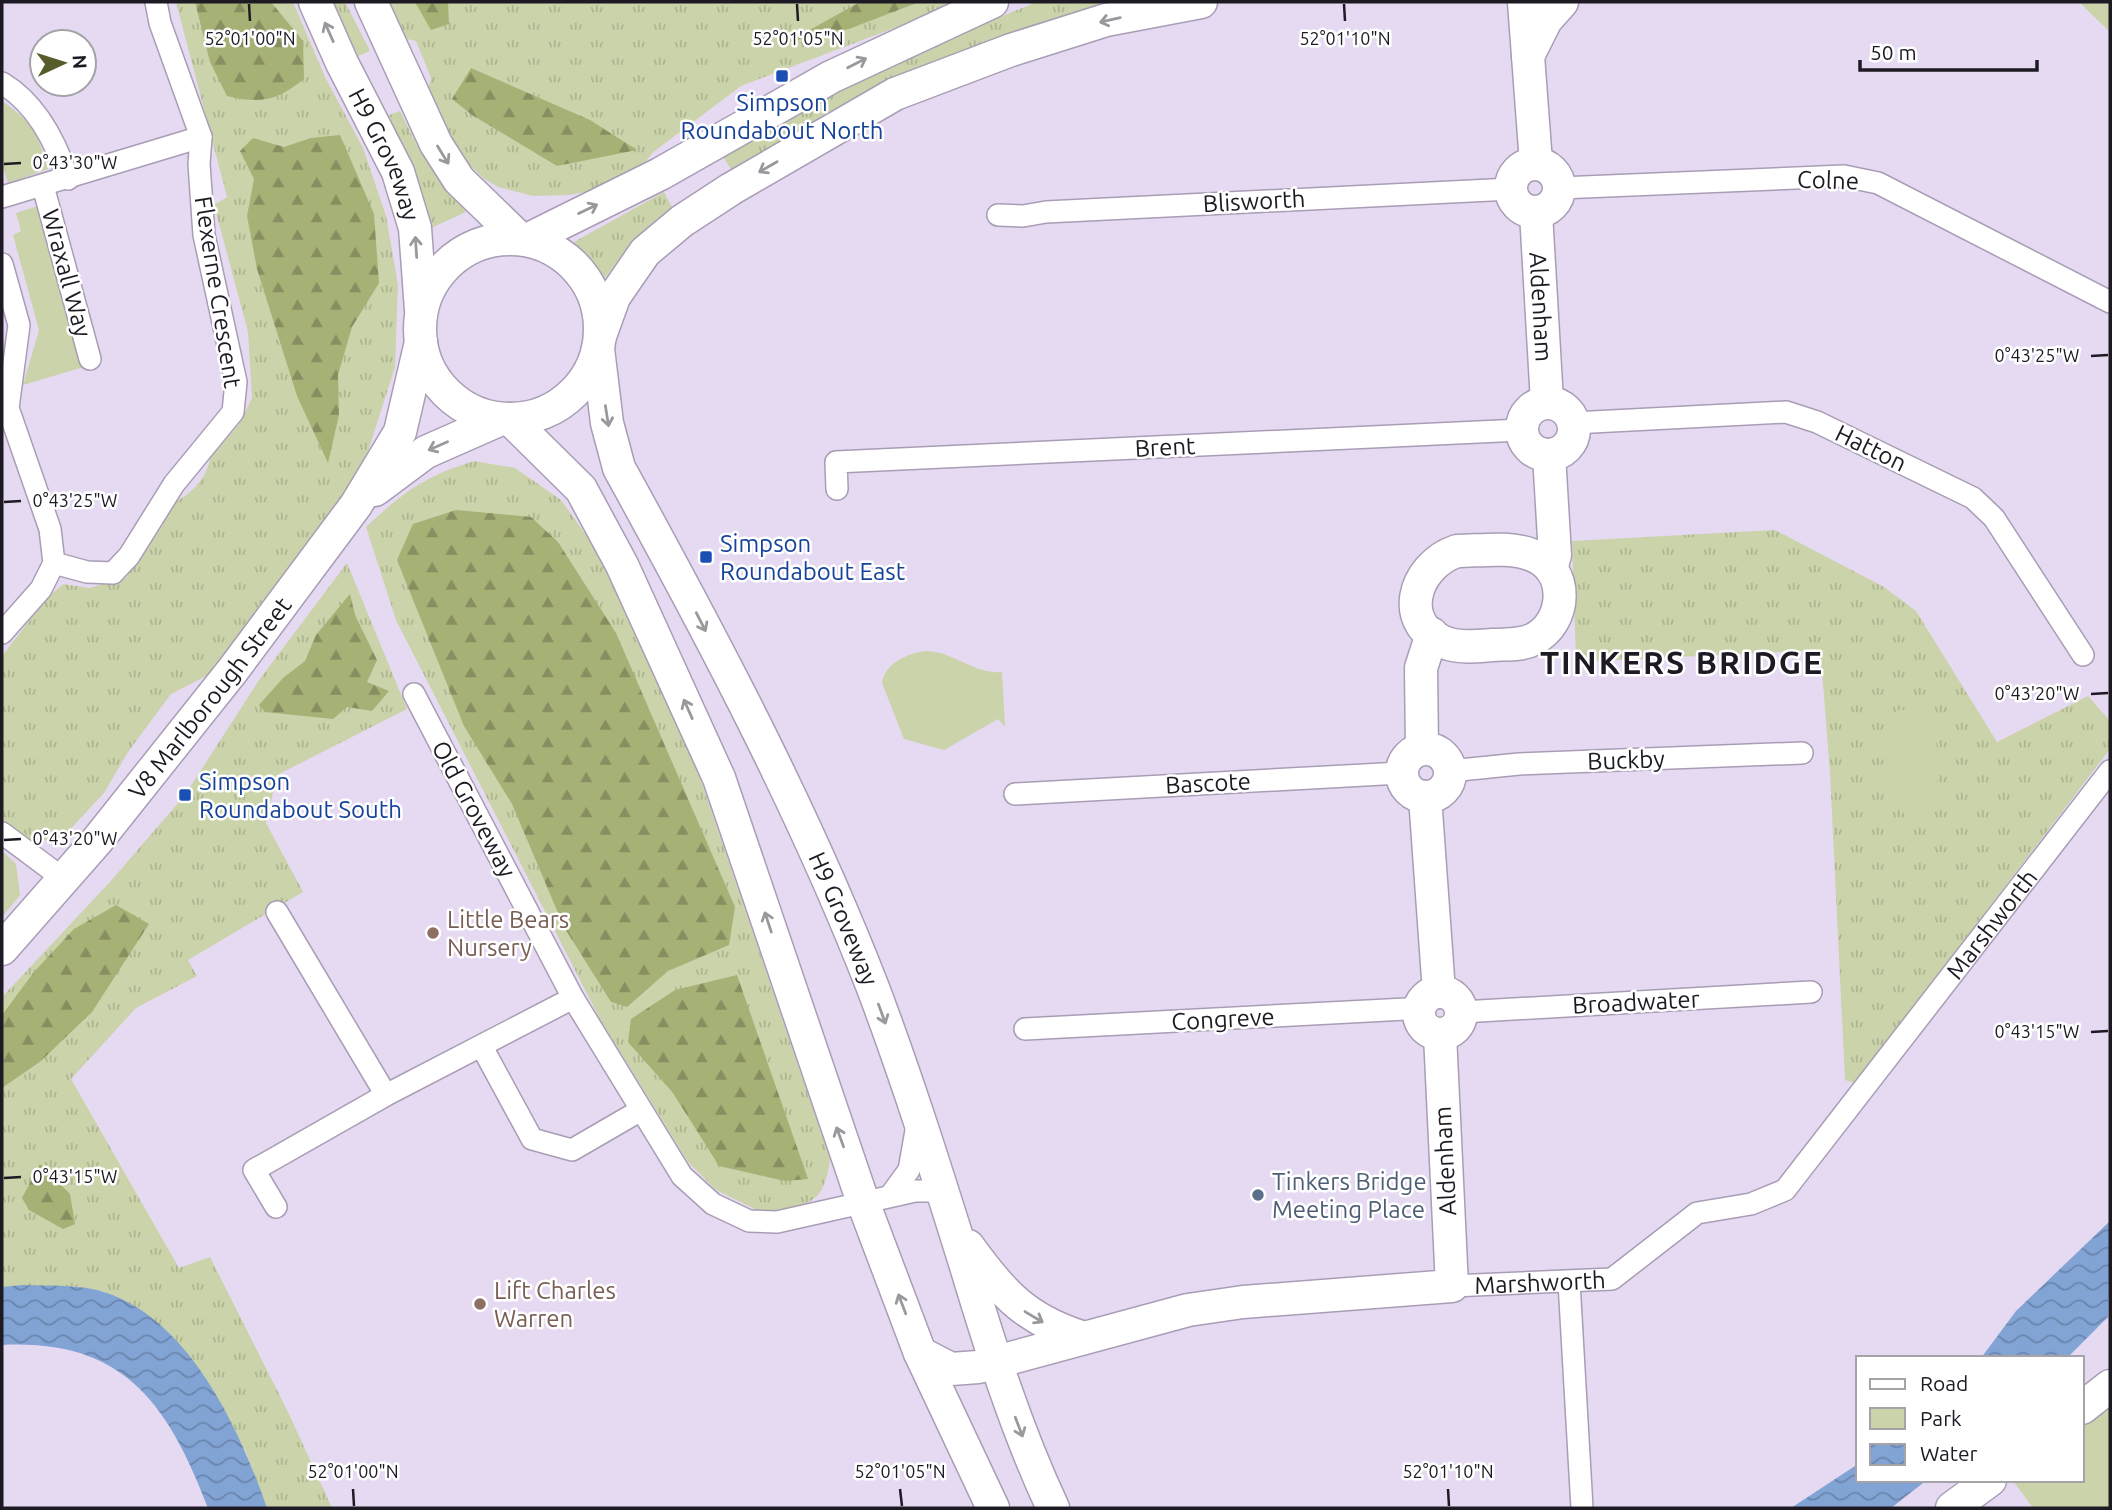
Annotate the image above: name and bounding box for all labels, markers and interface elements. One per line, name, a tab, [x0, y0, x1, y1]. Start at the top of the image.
one-way arrow	[1099, 14, 1122, 27]
one-way arrow	[322, 22, 335, 44]
north arrow	[28, 28, 98, 98]
text: 52°01'00"N	[204, 28, 296, 48]
text: 52°01'05"N	[752, 28, 844, 48]
text: 52°01'10"N	[1299, 28, 1391, 48]
scale bar	[1860, 28, 2037, 72]
text: 50 m	[1870, 40, 1917, 64]
text: N	[68, 54, 91, 70]
one-way arrow	[846, 56, 867, 70]
marker: Simpson Roundabout North	[774, 68, 790, 84]
street label: H9 Groveway	[344, 84, 426, 224]
place label: Simpson Roundabout North	[681, 89, 883, 144]
one-way arrow	[436, 144, 450, 164]
text: 0°43'30"W	[33, 152, 118, 172]
one-way arrow	[758, 161, 778, 175]
street label: Colne	[1797, 165, 1859, 195]
street label: Blisworth	[1202, 185, 1306, 217]
street label: Flexerne Crescent	[190, 194, 247, 390]
one-way arrow	[577, 201, 598, 215]
street label: Wraxall Way	[37, 206, 97, 340]
one-way arrow	[409, 236, 422, 259]
street label: Aldenham	[1525, 251, 1558, 362]
text: 0°43'25"W	[1995, 345, 2080, 365]
one-way arrow	[601, 405, 614, 427]
street label: Hatton	[1831, 419, 1911, 477]
street label: Brent	[1134, 432, 1197, 462]
one-way arrow	[428, 440, 450, 453]
text: 0°43'25"W	[33, 490, 118, 510]
place label: Simpson Roundabout East	[720, 530, 906, 585]
marker: Simpson Roundabout East	[698, 549, 714, 565]
street label: V8 Marlborough Street	[123, 591, 297, 804]
one-way arrow	[695, 611, 709, 632]
district label: TINKERS BRIDGE	[1540, 644, 1824, 680]
text: 0°43'20"W	[1995, 683, 2080, 703]
one-way arrow	[681, 699, 694, 720]
street label: Old Groveway	[427, 736, 522, 882]
street label: Buckby	[1587, 745, 1666, 775]
street label: Bascote	[1164, 767, 1252, 799]
place label: Simpson Roundabout South	[199, 768, 402, 823]
marker: Simpson Roundabout South	[177, 787, 193, 803]
text: 0°43'20"W	[33, 828, 118, 848]
street label: H9 Groveway	[804, 848, 884, 989]
street label: Marshworth	[1940, 864, 2042, 984]
place label: Little Bears Nursery	[447, 906, 569, 961]
one-way arrow	[761, 911, 773, 933]
marker: Little Bears Nursery	[425, 925, 441, 941]
street label: Broadwater	[1572, 985, 1700, 1019]
one-way arrow	[877, 1003, 889, 1025]
street label: Congreve	[1171, 1003, 1275, 1035]
text: 0°43'15"W	[1995, 1021, 2080, 1041]
street label: Aldenham	[1429, 1106, 1461, 1216]
one-way arrow	[833, 1127, 845, 1149]
text: 0°43'15"W	[33, 1166, 118, 1186]
place label: Tinkers Bridge Meeting Place	[1272, 1168, 1427, 1223]
marker: Tinkers Bridge Meeting Place	[1250, 1187, 1266, 1203]
street label: Marshworth	[1474, 1266, 1606, 1299]
place label: Lift Charles Warren	[494, 1277, 616, 1332]
one-way arrow	[894, 1294, 907, 1316]
marker: Lift Charles Warren	[472, 1296, 488, 1312]
one-way arrow	[1024, 1310, 1044, 1324]
legend	[1856, 1356, 2084, 1482]
text: Road	[1920, 1371, 1968, 1395]
text: Park	[1920, 1406, 1962, 1430]
one-way arrow	[1013, 1415, 1026, 1437]
text: Water	[1920, 1441, 1978, 1465]
text: 52°01'00"N	[307, 1461, 399, 1481]
text: 52°01'05"N	[854, 1461, 946, 1481]
text: 52°01'10"N	[1402, 1461, 1494, 1481]

